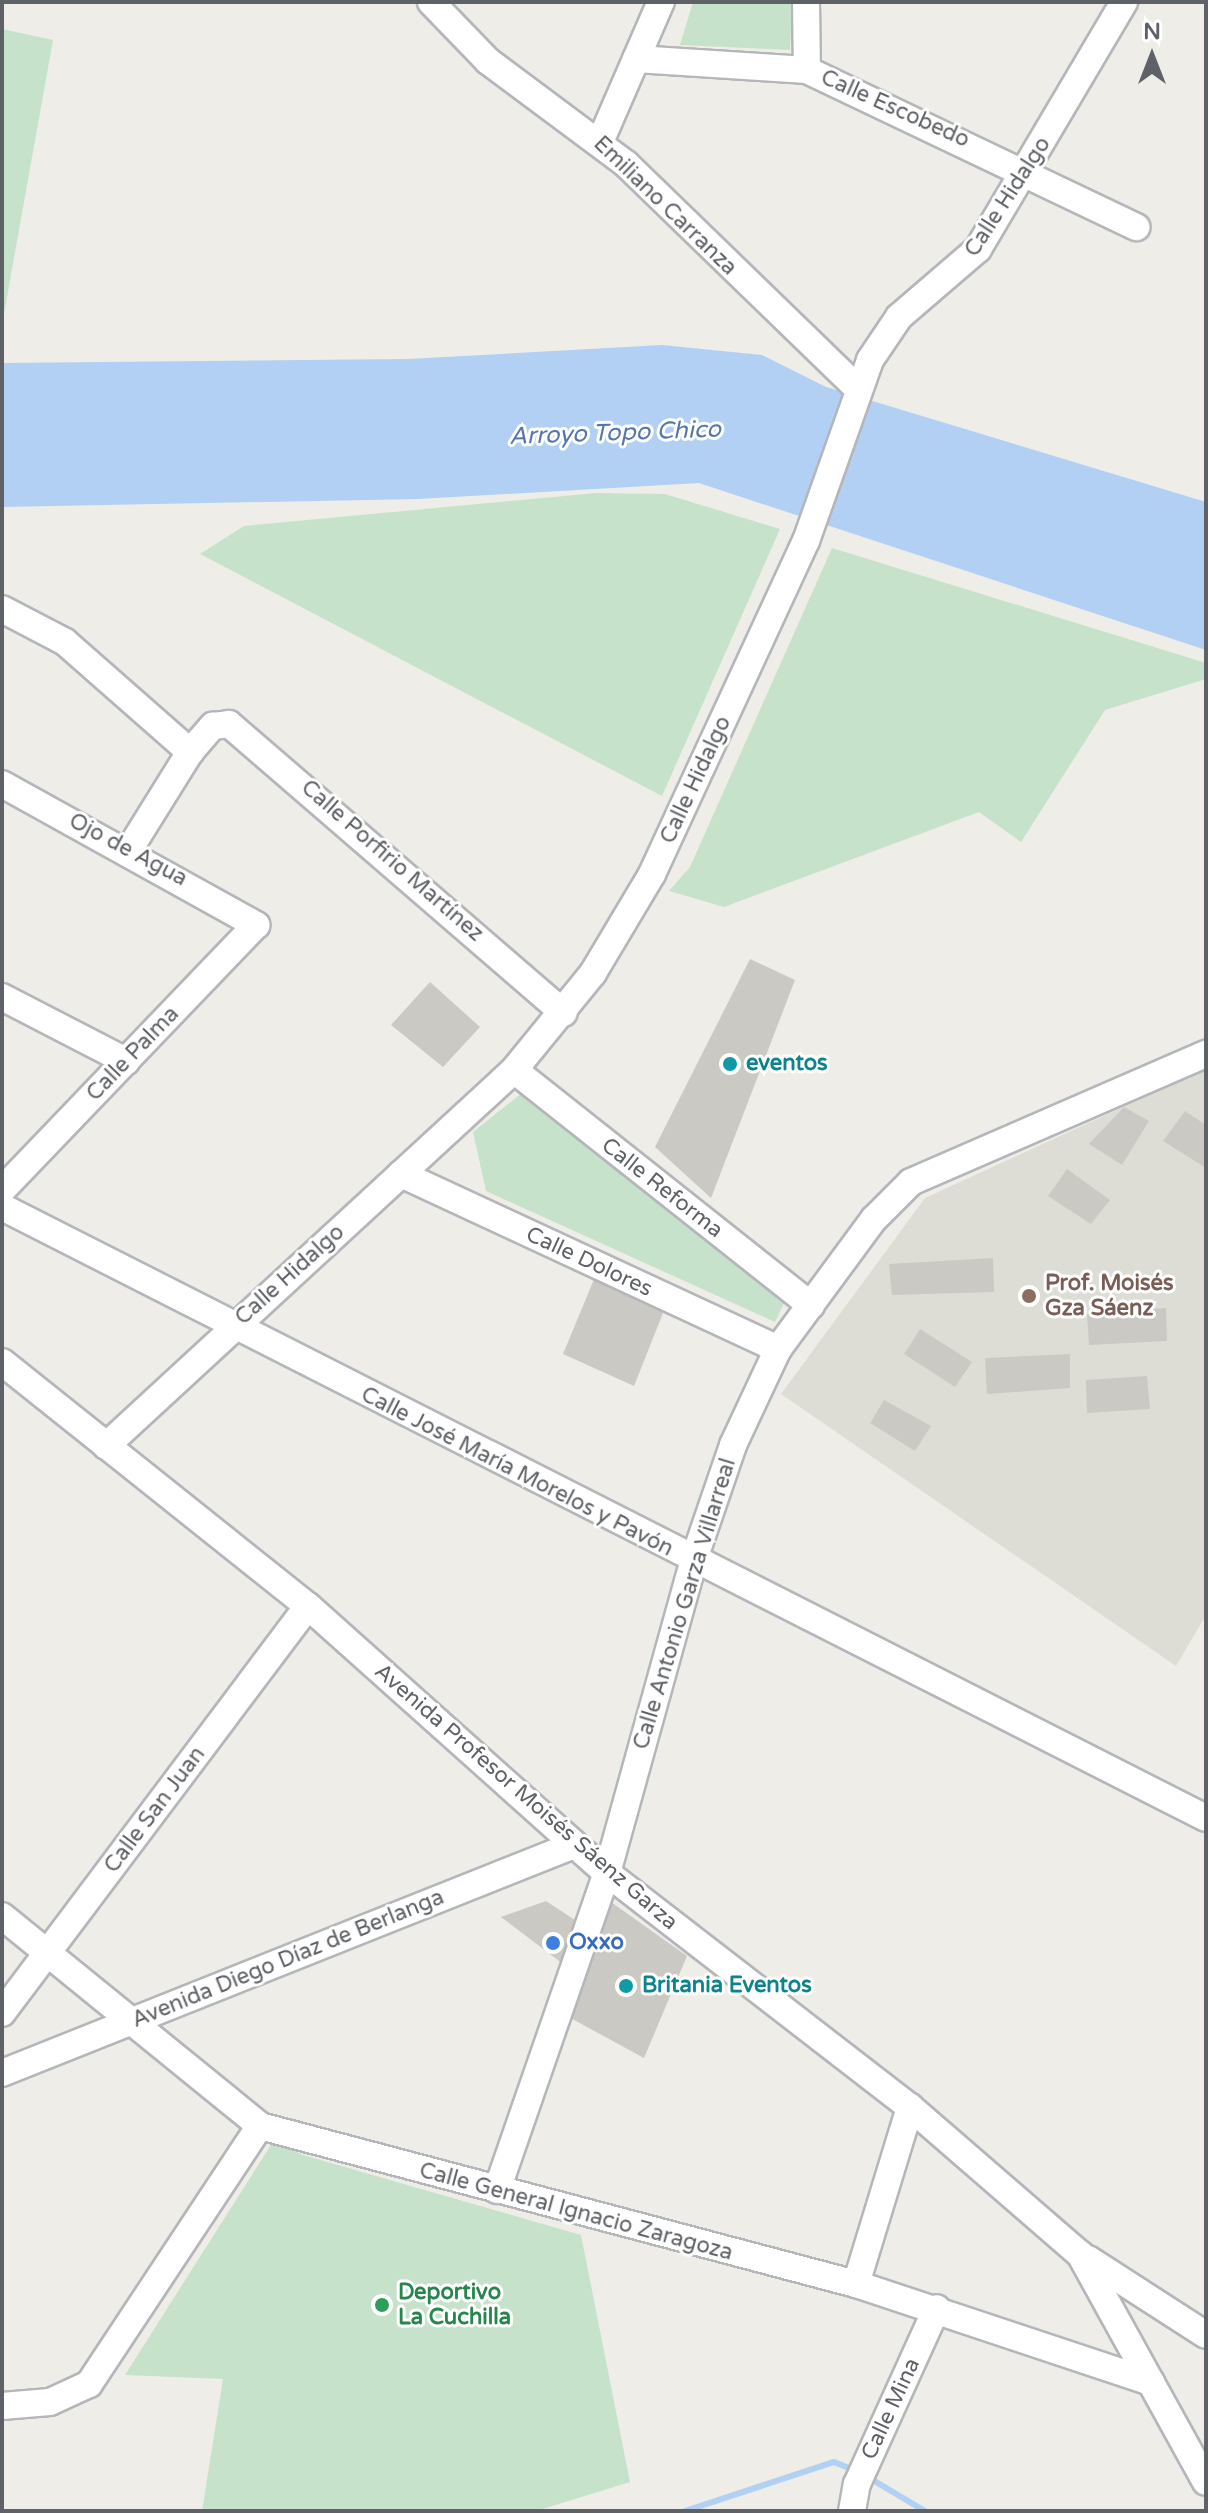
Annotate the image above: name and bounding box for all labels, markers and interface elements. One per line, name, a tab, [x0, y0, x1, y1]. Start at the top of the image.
north arrow	[1112, 16, 1192, 96]
text: N	[1143, 19, 1161, 45]
street label: Calle Escobedo	[817, 64, 973, 154]
street label: Emiliano Carranza	[588, 131, 742, 281]
street label: Calle Hidalgo	[959, 132, 1057, 262]
water label: Arroyo Topo Chico	[509, 415, 721, 451]
street label: Calle Hidalgo	[655, 712, 737, 848]
street label: Calle Porfirio Martínez	[295, 775, 489, 947]
street label: Ojo de Agua	[64, 808, 192, 892]
street label: Calle Palma	[81, 1001, 185, 1107]
place label: eventos	[746, 1051, 828, 1077]
marker: eventos	[721, 1055, 739, 1073]
street label: Calle Reforma	[596, 1132, 728, 1244]
street label: Calle Hidalgo	[230, 1219, 350, 1331]
street label: Calle Dolores	[522, 1221, 656, 1303]
place label: Prof. Moisés Gza Sáenz	[1045, 1270, 1174, 1322]
marker: Prof. Moisés Gza Sáenz	[1020, 1287, 1038, 1305]
street label: Calle José María Morelos y Pavón	[356, 1381, 678, 1563]
street label: Calle Antonio Garza Villarreal	[628, 1455, 742, 1753]
street label: Avenida Profesor Moisés Sáenz Garza	[369, 1658, 683, 1936]
street label: Calle San Juan	[99, 1742, 211, 1878]
street label: Avenida Diego Díaz de Berlanga	[128, 1884, 448, 2034]
place label: Oxxo	[569, 1930, 624, 1956]
marker: Oxxo	[544, 1934, 562, 1952]
place label: Britania Eventos	[642, 1973, 812, 1999]
marker: Britania Eventos	[617, 1977, 635, 1995]
street label: Calle General Ignacio Zaragoza	[416, 2157, 736, 2267]
place label: Deportivo La Cuchilla	[398, 2279, 511, 2330]
marker: Deportivo La Cuchilla	[373, 2296, 391, 2314]
street label: Calle Mina	[856, 2354, 926, 2464]

